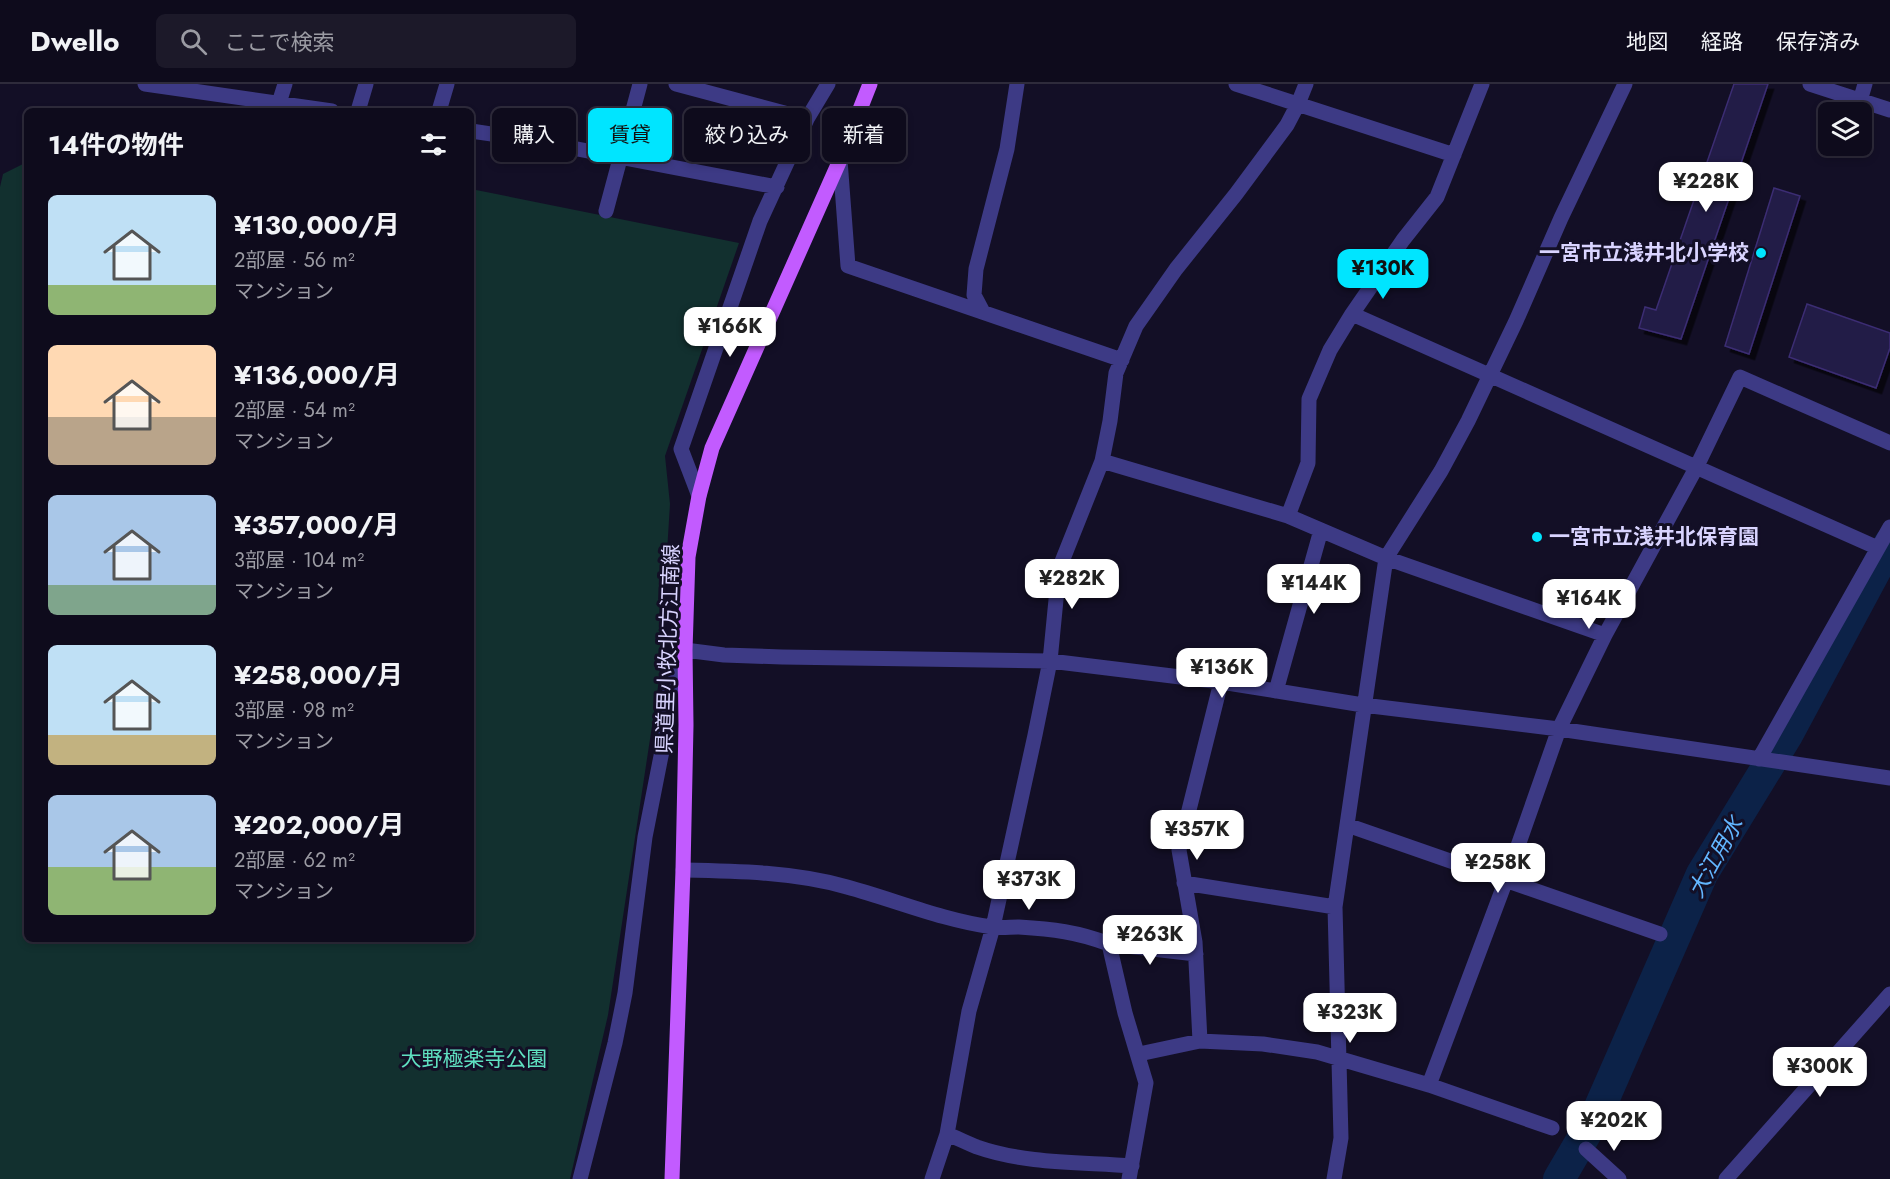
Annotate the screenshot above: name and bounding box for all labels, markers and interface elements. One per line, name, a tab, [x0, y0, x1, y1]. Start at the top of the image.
search box	[156, 14, 576, 68]
text: Dwello	[30, 21, 120, 62]
icon: search	[177, 25, 210, 58]
text: ここで検索	[225, 26, 335, 58]
text: 地図	[1626, 27, 1668, 57]
text: 経路	[1701, 27, 1743, 57]
text: 保存済み	[1776, 27, 1860, 57]
map controls	[1818, 102, 1872, 156]
button: layers	[1818, 102, 1872, 156]
chip: 購入	[492, 108, 576, 162]
chip: 賃貸	[588, 108, 672, 162]
chip: 絞り込み	[684, 108, 810, 162]
chip: 新着	[822, 108, 906, 162]
text: 14件の物件	[48, 126, 183, 164]
icon: filters	[417, 128, 450, 161]
pin: ¥228K	[1664, 162, 1748, 213]
text: ¥228K	[1673, 167, 1739, 196]
text: ¥130,000/月	[234, 206, 400, 244]
icon: home	[96, 219, 168, 291]
place label: 一宮市立浅井北小学校	[1539, 238, 1749, 268]
text: 2部屋 · 56 m²	[234, 246, 355, 275]
marker: 一宮市立浅井北小学校	[1754, 246, 1768, 260]
pin: ¥130K	[1341, 249, 1425, 300]
text: ¥130K	[1351, 254, 1415, 283]
text: マンション	[234, 277, 334, 306]
pin: ¥166K	[688, 307, 772, 358]
text: ¥166K	[698, 312, 762, 341]
text: ¥136,000/月	[234, 356, 400, 394]
icon: home	[96, 369, 168, 441]
text: 2部屋 · 54 m²	[234, 396, 355, 425]
text: マンション	[234, 427, 334, 456]
text: ¥357,000/月	[234, 506, 399, 544]
icon: home	[96, 519, 168, 591]
place label: 一宮市立浅井北保育園	[1549, 522, 1759, 552]
marker: 一宮市立浅井北保育園	[1530, 530, 1544, 544]
street label: 県道里小牧北方江南線	[649, 544, 687, 754]
text: 3部屋 · 104 m²	[234, 546, 364, 575]
pin: ¥282K	[1030, 559, 1114, 610]
text: ¥282K	[1039, 564, 1105, 593]
pin: ¥144K	[1272, 564, 1356, 615]
text: ¥144K	[1281, 569, 1347, 598]
text: マンション	[234, 577, 334, 606]
pin: ¥164K	[1547, 579, 1631, 630]
text: ¥164K	[1557, 584, 1621, 613]
pin: ¥136K	[1180, 648, 1264, 699]
text: ¥136K	[1190, 653, 1254, 682]
text: ¥258,000/月	[234, 656, 403, 694]
icon: home	[96, 669, 168, 741]
text: 3部屋 · 98 m²	[234, 696, 354, 725]
text: マンション	[234, 727, 334, 756]
text: ¥202,000/月	[234, 806, 405, 844]
water label: 大江用水	[1680, 809, 1751, 903]
pin: ¥357K	[1155, 810, 1239, 861]
text: ¥357K	[1165, 815, 1229, 844]
icon: home	[96, 819, 168, 891]
pin: ¥258K	[1456, 843, 1540, 894]
text: 2部屋 · 62 m²	[234, 846, 355, 875]
text: ¥258K	[1465, 848, 1531, 877]
pin: ¥373K	[987, 860, 1071, 911]
text: ¥373K	[997, 865, 1061, 894]
text: マンション	[234, 877, 334, 906]
pin: ¥263K	[1108, 915, 1192, 966]
text: ¥263K	[1117, 920, 1183, 949]
pin: ¥323K	[1308, 993, 1392, 1044]
text: ¥323K	[1317, 998, 1383, 1027]
park label: 大野極楽寺公園	[401, 1044, 548, 1074]
pin: ¥300K	[1778, 1047, 1862, 1098]
text: ¥300K	[1787, 1052, 1853, 1081]
pin: ¥202K	[1572, 1101, 1656, 1152]
text: ¥202K	[1581, 1106, 1647, 1135]

